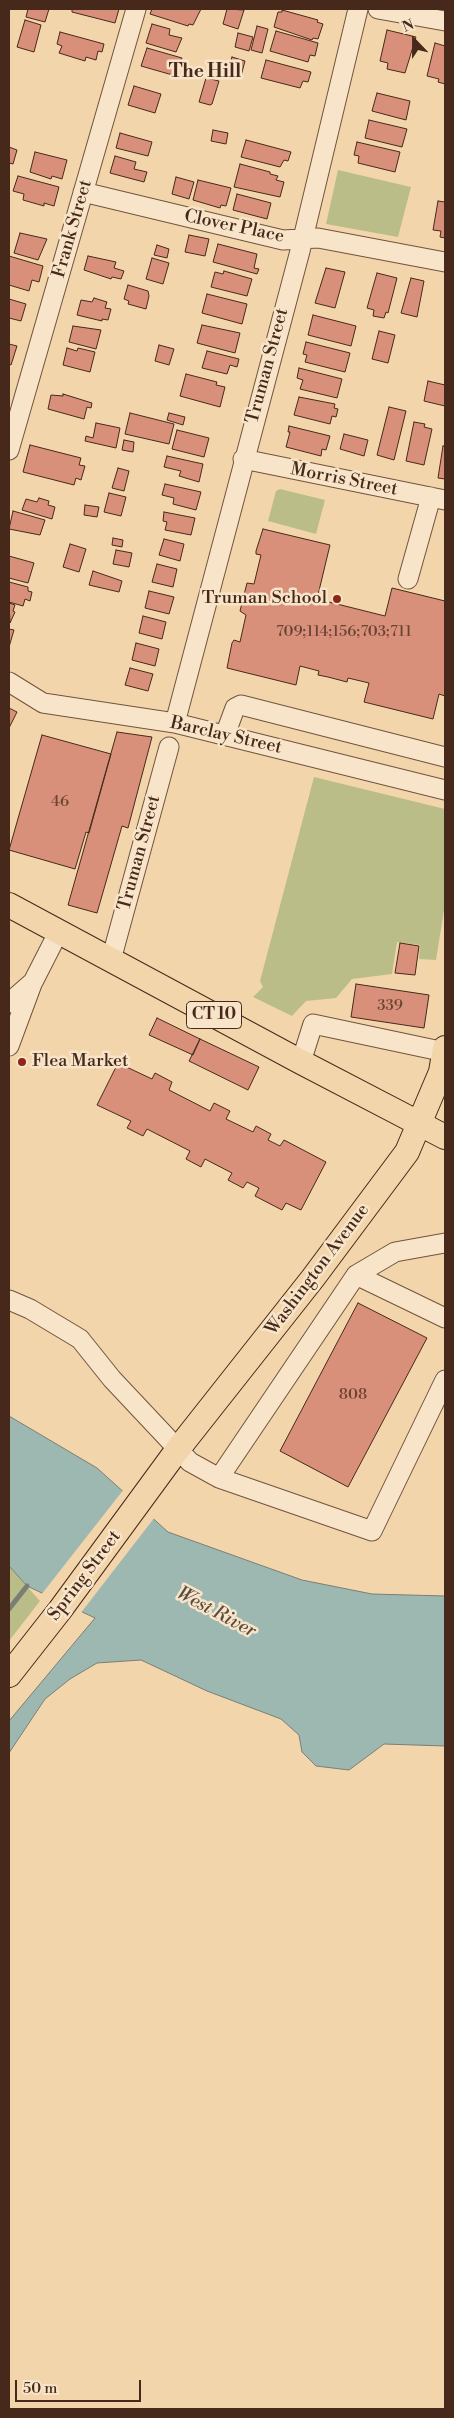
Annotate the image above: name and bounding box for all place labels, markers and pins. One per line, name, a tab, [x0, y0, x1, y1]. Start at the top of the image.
place label: Truman School	[202, 588, 327, 610]
marker: Truman School	[331, 593, 343, 605]
place label: Flea Market	[32, 1051, 128, 1073]
marker: Flea Market	[16, 1056, 28, 1068]

